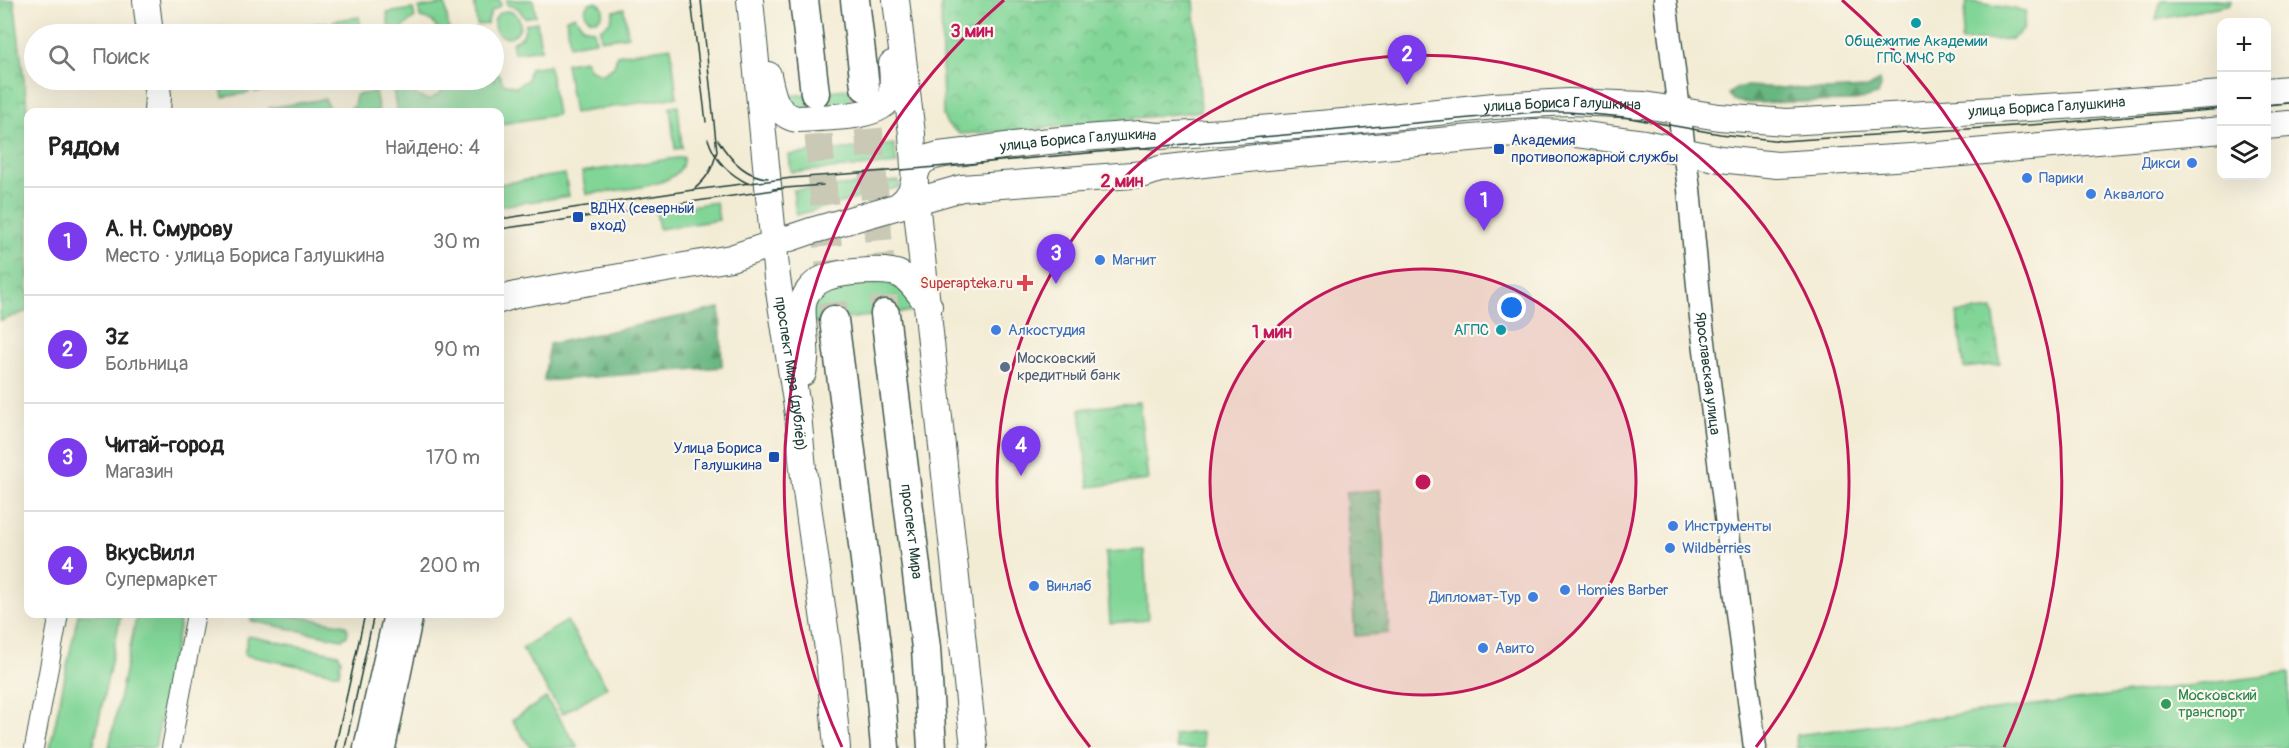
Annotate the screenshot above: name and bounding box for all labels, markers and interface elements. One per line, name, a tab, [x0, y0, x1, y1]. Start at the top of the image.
marker: Общежитие Академии ГПС МЧС РФ	[1909, 16, 1923, 30]
map controls	[2217, 18, 2271, 180]
button: +	[2217, 18, 2271, 72]
text: 3 мин	[951, 20, 993, 43]
search box	[24, 24, 504, 90]
place label: Общежитие Академии ГПС МЧС РФ	[1845, 32, 1988, 68]
pin: 2	[1388, 36, 1426, 85]
icon: search	[45, 41, 78, 74]
text: Поиск	[93, 43, 150, 71]
button: −	[2217, 72, 2271, 126]
street label: улица Бориса Галушкина	[1482, 92, 1641, 117]
street label: улица Бориса Галушкина	[1967, 92, 2126, 121]
street label: улица Бориса Галушкина	[998, 124, 1158, 156]
button: layers	[2217, 126, 2271, 180]
text: Рядом	[48, 131, 120, 163]
place label: Академия противопожарной службы	[1511, 131, 1679, 167]
text: Найдено: 4	[385, 135, 480, 160]
marker: Академия противопожарной службы	[1492, 142, 1506, 156]
place label: Дикси	[2141, 154, 2180, 173]
marker: Дикси	[2185, 156, 2199, 170]
place label: Парики	[2039, 169, 2083, 188]
text: 2 мин	[1101, 170, 1143, 193]
marker: Парики	[2020, 171, 2034, 185]
pin: 1	[1464, 182, 1504, 231]
place label: Аквалого	[2103, 185, 2164, 204]
marker: Аквалого	[2084, 187, 2098, 201]
place label: ВДНХ (северный вход)	[590, 199, 695, 235]
marker: ВДНХ (северный вход)	[571, 210, 585, 224]
text: А. Н. Смурову	[105, 215, 232, 243]
text: 1	[64, 229, 71, 254]
text: 30 m	[433, 229, 480, 254]
pin: 3	[1036, 234, 1076, 284]
text: Место · улица Бориса Галушкина	[105, 243, 385, 268]
place label: Магнит	[1112, 251, 1157, 270]
marker: Магнит	[1093, 253, 1107, 267]
place label: Superapteka.ru	[920, 274, 1013, 293]
marker: Superapteka.ru	[1018, 276, 1032, 290]
your location	[1497, 293, 1526, 322]
street label: проспект Мира (дублёр)	[770, 295, 811, 452]
street label: Ярославская улица	[1691, 311, 1725, 436]
place label: Алкостудия	[1008, 321, 1085, 340]
text: 1 мин	[1252, 321, 1292, 344]
place label: АГПС	[1454, 321, 1489, 340]
text: 3z	[105, 323, 129, 351]
marker: Алкостудия	[989, 323, 1003, 337]
marker: АГПС	[1494, 323, 1508, 337]
text: 2	[62, 337, 73, 362]
text: 90 m	[434, 337, 480, 362]
place label: Московский кредитный банк	[1017, 349, 1121, 385]
text: Больница	[105, 351, 188, 376]
marker: Московский кредитный банк	[998, 360, 1012, 374]
pin: 4	[1002, 426, 1040, 476]
text: Читай-город	[105, 431, 224, 459]
place label: Улица Бориса Галушкина	[673, 439, 762, 475]
text: 3	[62, 445, 73, 470]
text: 170 m	[426, 445, 480, 470]
marker: Улица Бориса Галушкина	[767, 450, 781, 464]
text: Магазин	[105, 459, 173, 484]
centre of rings	[1413, 472, 1433, 492]
street label: проспект Мира	[896, 483, 927, 580]
place label: Инструменты	[1685, 517, 1772, 536]
marker: Инструменты	[1666, 519, 1680, 533]
text: ВкусВилл	[105, 539, 195, 567]
place label: Wildberries	[1682, 539, 1751, 558]
marker: Wildberries	[1663, 541, 1677, 555]
text: 4	[62, 553, 73, 578]
text: 200 m	[419, 553, 480, 578]
text: Супермаркет	[105, 567, 217, 592]
place label: Винлаб	[1046, 577, 1092, 596]
marker: Винлаб	[1027, 579, 1041, 593]
place label: Homies Barber	[1577, 581, 1669, 600]
marker: Homies Barber	[1558, 583, 1572, 597]
place label: Дипломат-Тур	[1428, 588, 1521, 607]
marker: Дипломат-Тур	[1526, 590, 1540, 604]
place label: Авито	[1495, 639, 1534, 658]
marker: Авито	[1476, 641, 1490, 655]
place label: Московский транспорт	[2178, 686, 2257, 722]
marker: Московский транспорт	[2159, 697, 2173, 711]

